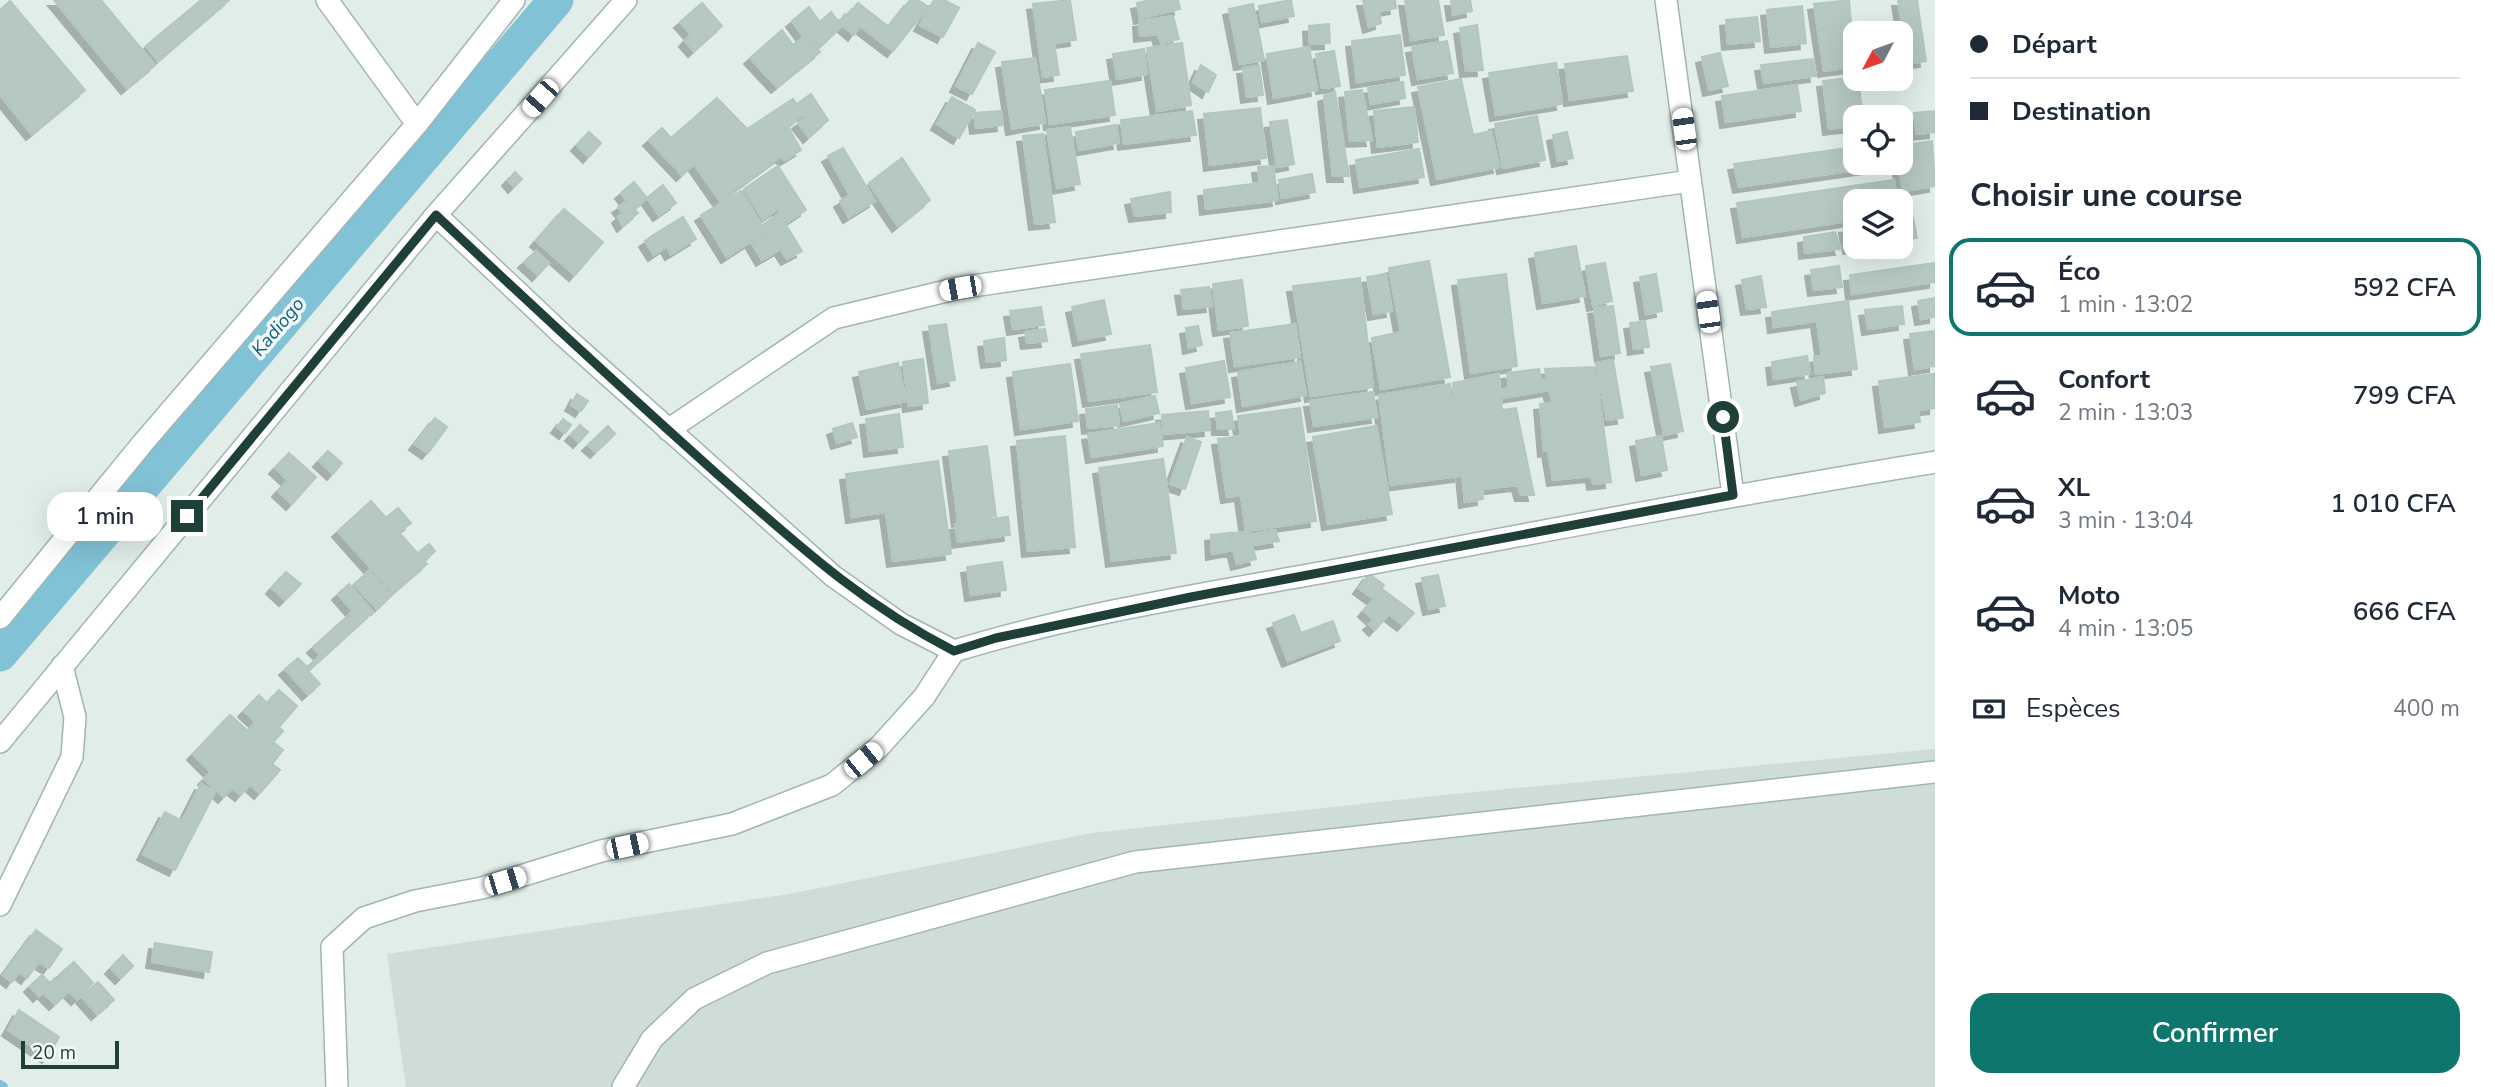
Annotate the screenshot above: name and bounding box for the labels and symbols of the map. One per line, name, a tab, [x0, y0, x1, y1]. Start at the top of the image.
north arrow	[1843, 21, 1913, 91]
car	[519, 75, 562, 121]
car	[1671, 107, 1698, 151]
car	[938, 274, 983, 302]
car	[1695, 290, 1722, 334]
water label: Kadiogo	[246, 292, 310, 362]
route start	[1707, 401, 1739, 433]
callout: 1 min	[47, 491, 162, 540]
route end	[171, 500, 203, 532]
car	[841, 739, 886, 781]
car	[605, 831, 650, 861]
car	[482, 865, 529, 897]
scale bar	[21, 1038, 119, 1070]

